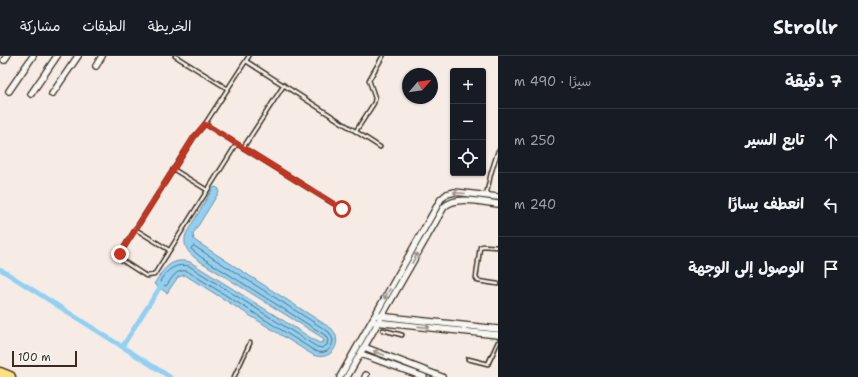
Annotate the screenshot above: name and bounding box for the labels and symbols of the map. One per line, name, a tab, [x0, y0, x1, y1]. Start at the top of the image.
north arrow	[402, 68, 438, 104]
one-way arrow	[453, 190, 466, 197]
route start	[333, 200, 351, 218]
route end	[111, 245, 129, 263]
one-way arrow	[412, 252, 419, 264]
one-way arrow	[382, 288, 390, 300]
one-way arrow	[417, 323, 430, 331]
scale bar	[12, 349, 77, 368]
one-way arrow	[374, 349, 386, 357]

